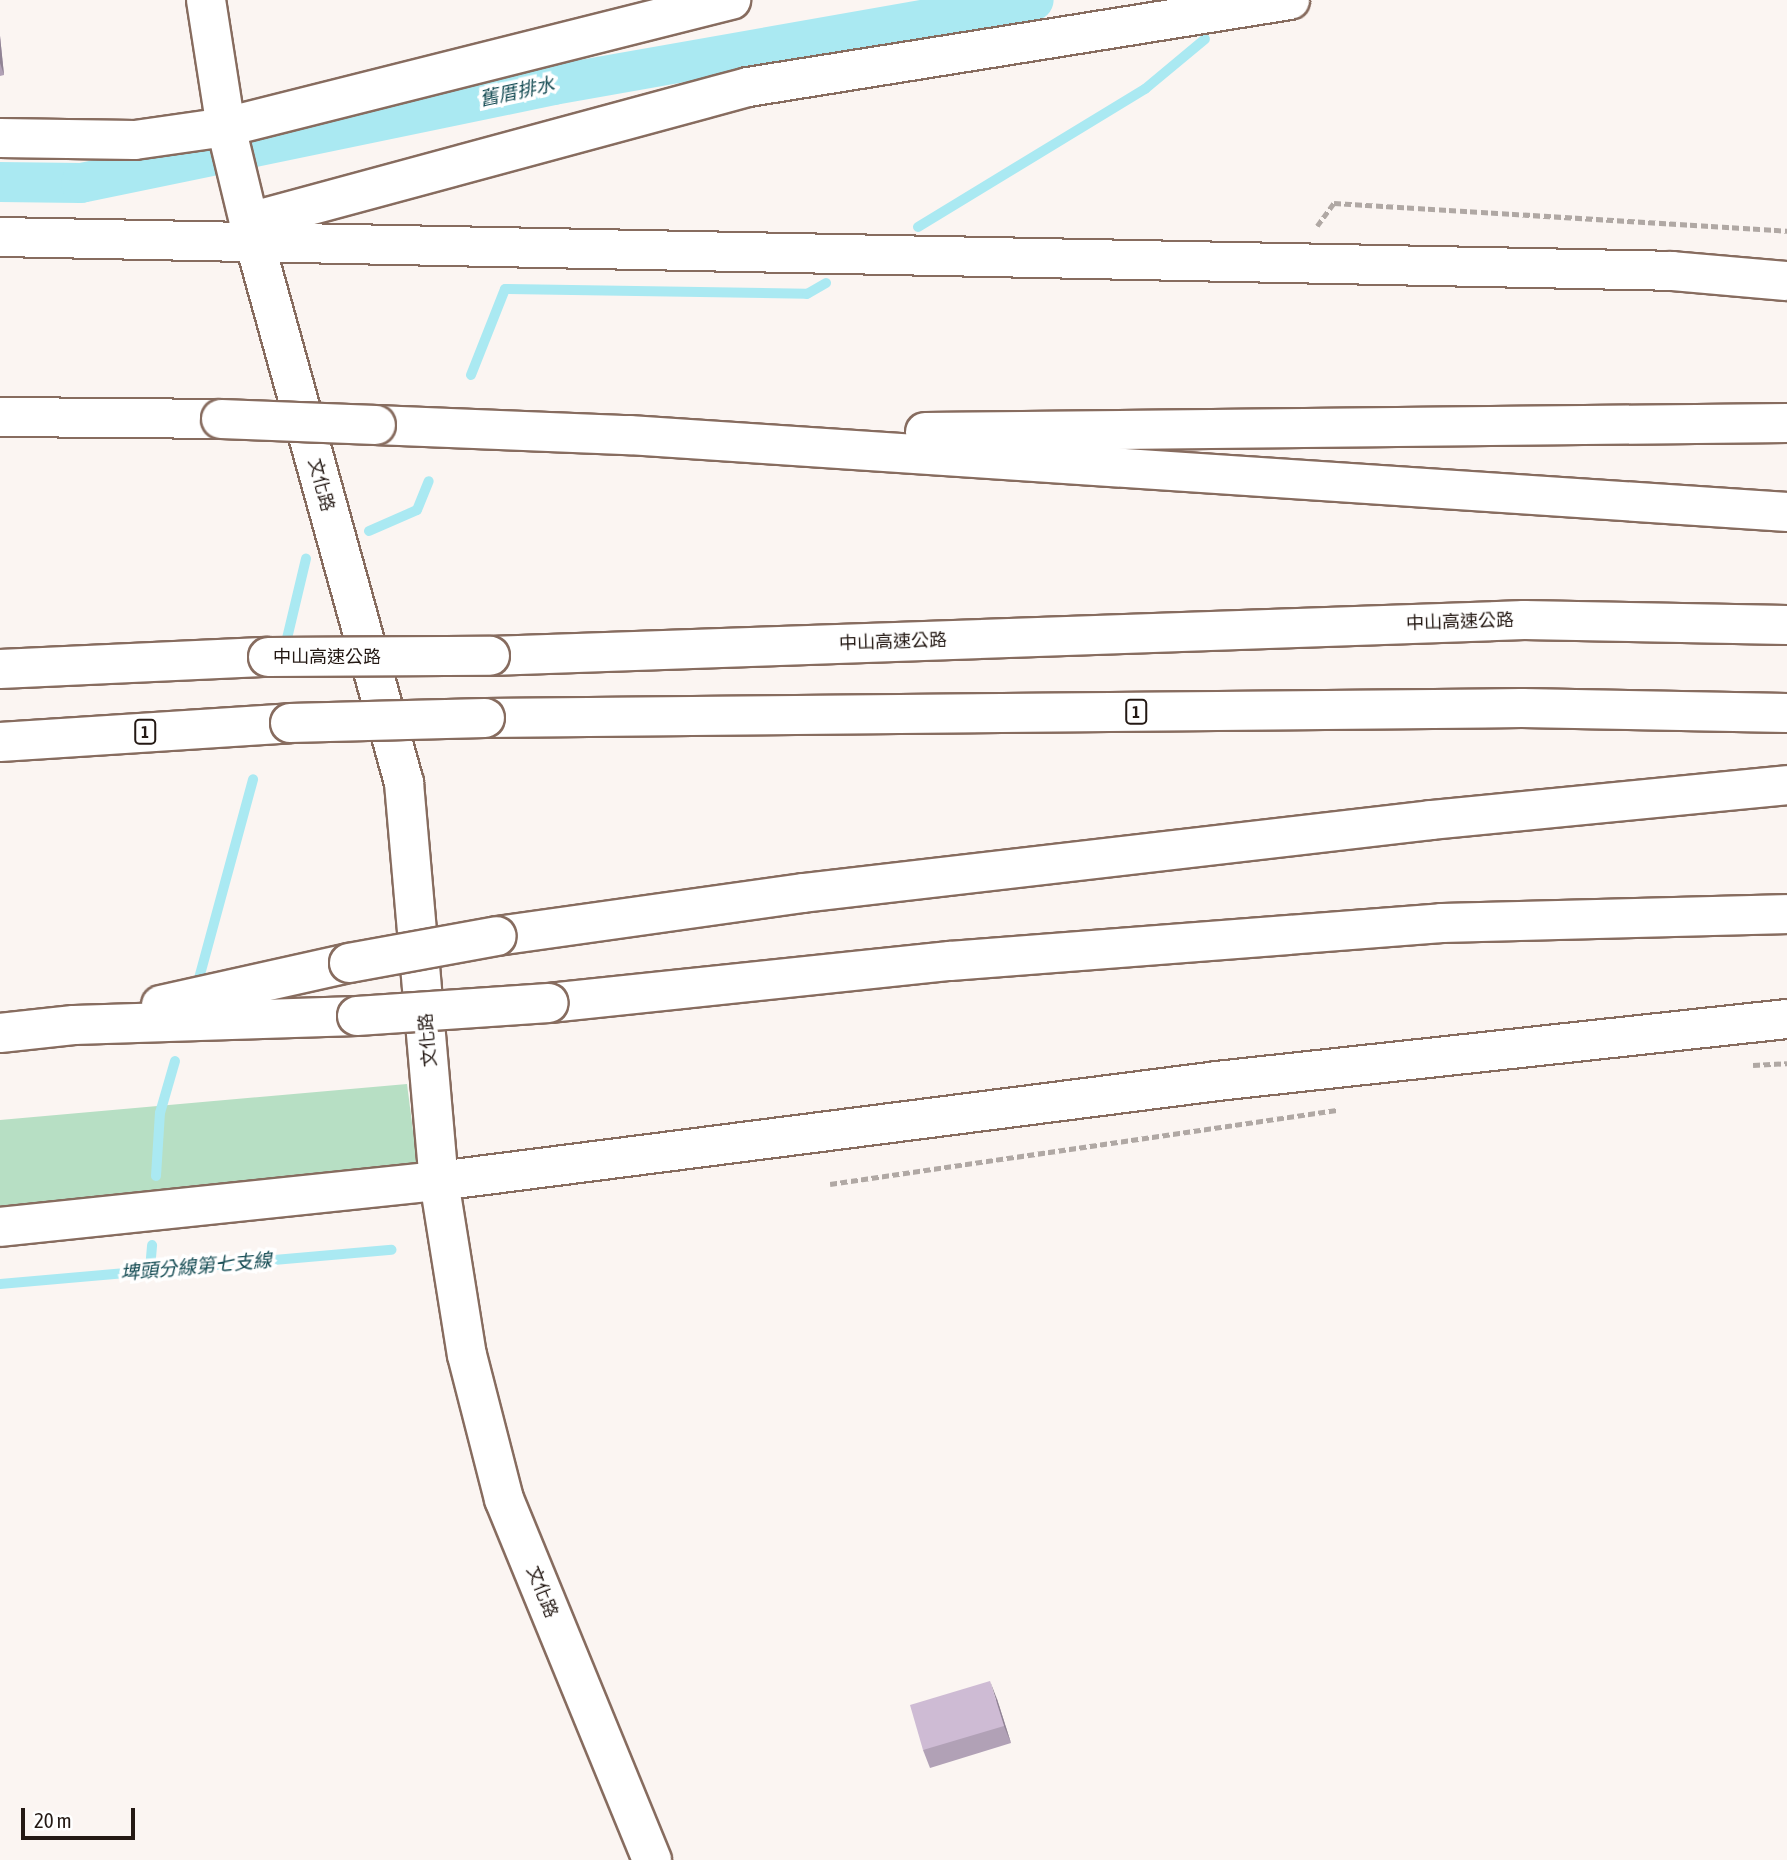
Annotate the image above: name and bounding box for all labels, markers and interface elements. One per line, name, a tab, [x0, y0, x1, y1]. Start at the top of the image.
water label: 舊厝排水	[477, 73, 557, 111]
street label: 文化路	[304, 456, 338, 514]
street label: 中山高速公路	[1406, 609, 1514, 635]
street label: 中山高速公路	[839, 629, 947, 655]
street label: 中山高速公路	[273, 646, 381, 668]
road number: 1	[1124, 699, 1148, 724]
road number: 1	[133, 720, 157, 744]
street label: 文化路	[415, 1012, 441, 1068]
water label: 埤頭分線第七支線	[119, 1249, 273, 1285]
street label: 文化路	[522, 1563, 562, 1621]
scale bar	[24, 1794, 138, 1838]
text: 20 m	[34, 1808, 72, 1832]

